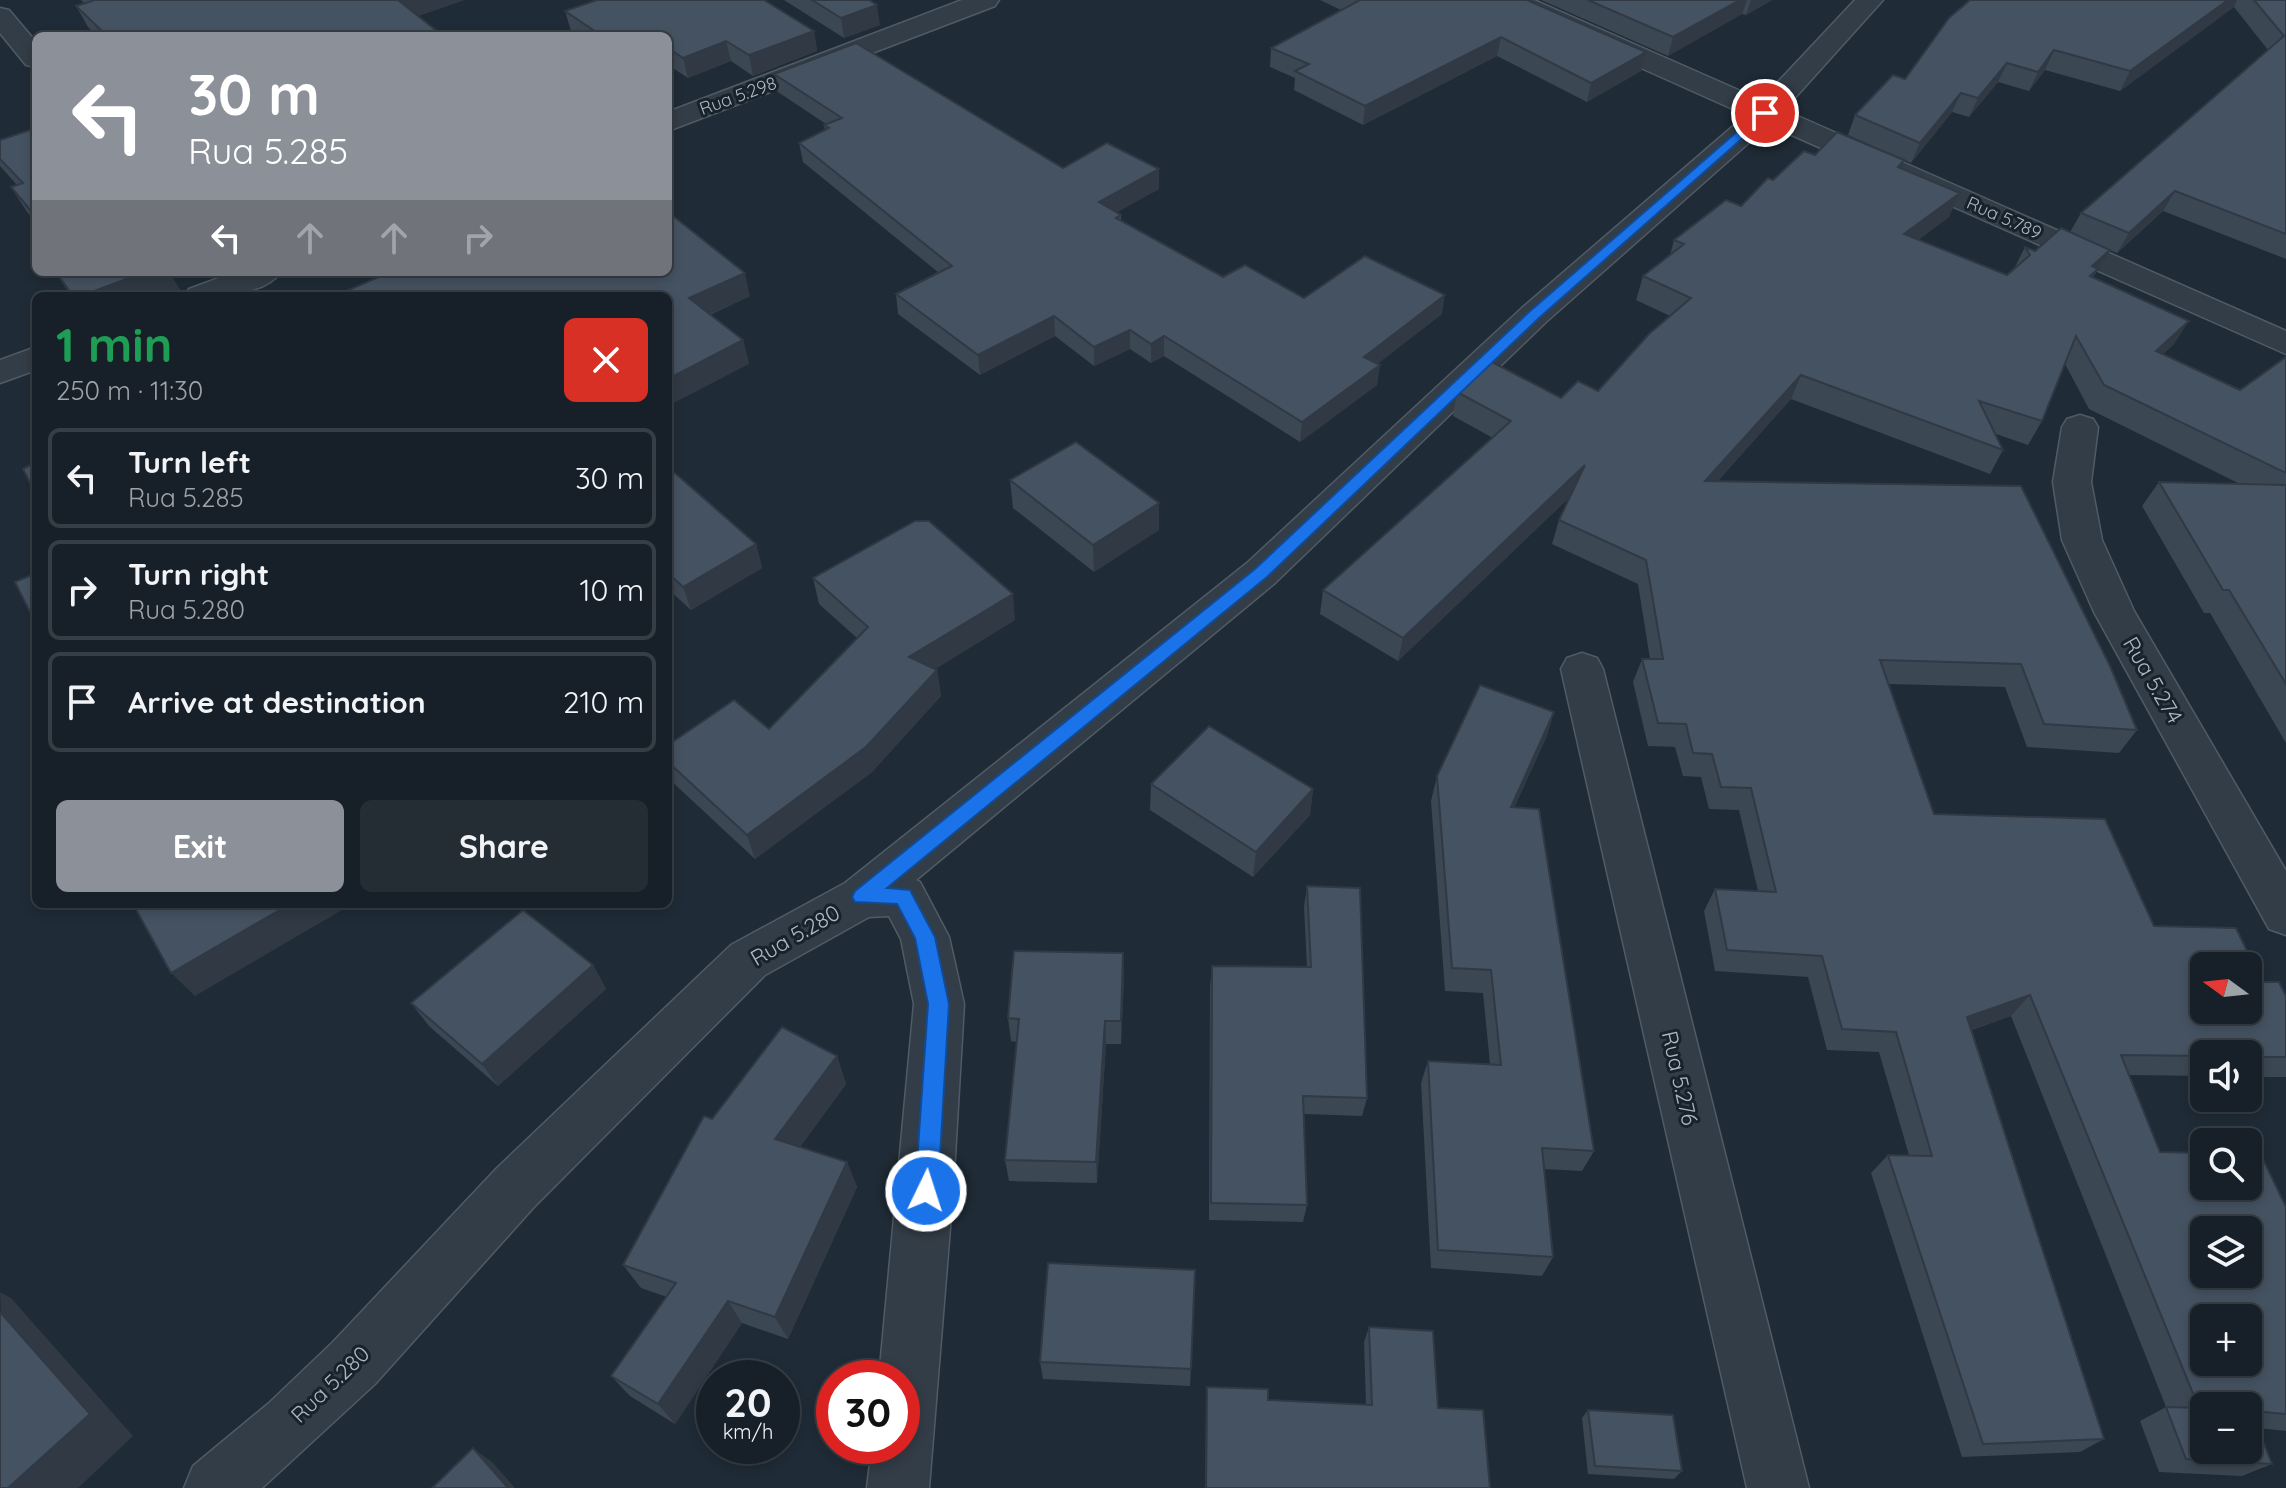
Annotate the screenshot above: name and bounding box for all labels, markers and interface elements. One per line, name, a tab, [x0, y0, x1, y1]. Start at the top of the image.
text: 30 m	[188, 59, 320, 129]
icon: left	[56, 64, 160, 168]
street label: Rua 5.298	[696, 71, 779, 120]
pin	[1731, 79, 1799, 147]
icon: arrive	[1743, 91, 1787, 135]
text: Rua 5.285	[188, 128, 348, 173]
street label: Rua 5.789	[1963, 191, 2045, 244]
icon: left	[204, 216, 248, 260]
icon: ahead	[288, 216, 332, 260]
icon: ahead	[372, 216, 416, 260]
icon: right	[456, 216, 500, 260]
text: 1 min	[56, 314, 172, 374]
button: close	[564, 318, 648, 402]
text: 250 m · 11:30	[56, 374, 203, 407]
text: Turn left	[128, 443, 251, 481]
icon: left	[60, 456, 104, 500]
text: 30 m	[575, 459, 644, 497]
text: Rua 5.285	[128, 481, 244, 514]
text: Turn right	[128, 555, 269, 593]
icon: right	[60, 568, 104, 612]
text: 10 m	[580, 571, 644, 609]
text: Rua 5.280	[128, 593, 245, 626]
street label: Rua 5.274	[2117, 632, 2189, 728]
icon: arrive	[60, 680, 104, 724]
text: Arrive at destination	[128, 683, 426, 721]
text: 210 m	[563, 683, 644, 721]
button: Exit	[56, 800, 344, 892]
button: Share	[360, 800, 648, 892]
street label: Rua 5.280	[745, 898, 845, 972]
north arrow	[2190, 952, 2262, 1024]
map controls	[2190, 952, 2262, 1464]
street label: Rua 5.276	[1656, 1028, 1704, 1128]
button: sound	[2190, 1040, 2262, 1112]
button: search	[2190, 1128, 2262, 1200]
position arrow	[884, 1149, 968, 1233]
button: layers	[2190, 1216, 2262, 1288]
button: +	[2190, 1304, 2262, 1376]
street label: Rua 5.280	[285, 1340, 375, 1428]
speed limit sign: 30	[816, 1360, 920, 1464]
text: 20	[724, 1377, 772, 1427]
button: −	[2190, 1392, 2262, 1464]
text: km/h	[723, 1419, 773, 1444]

